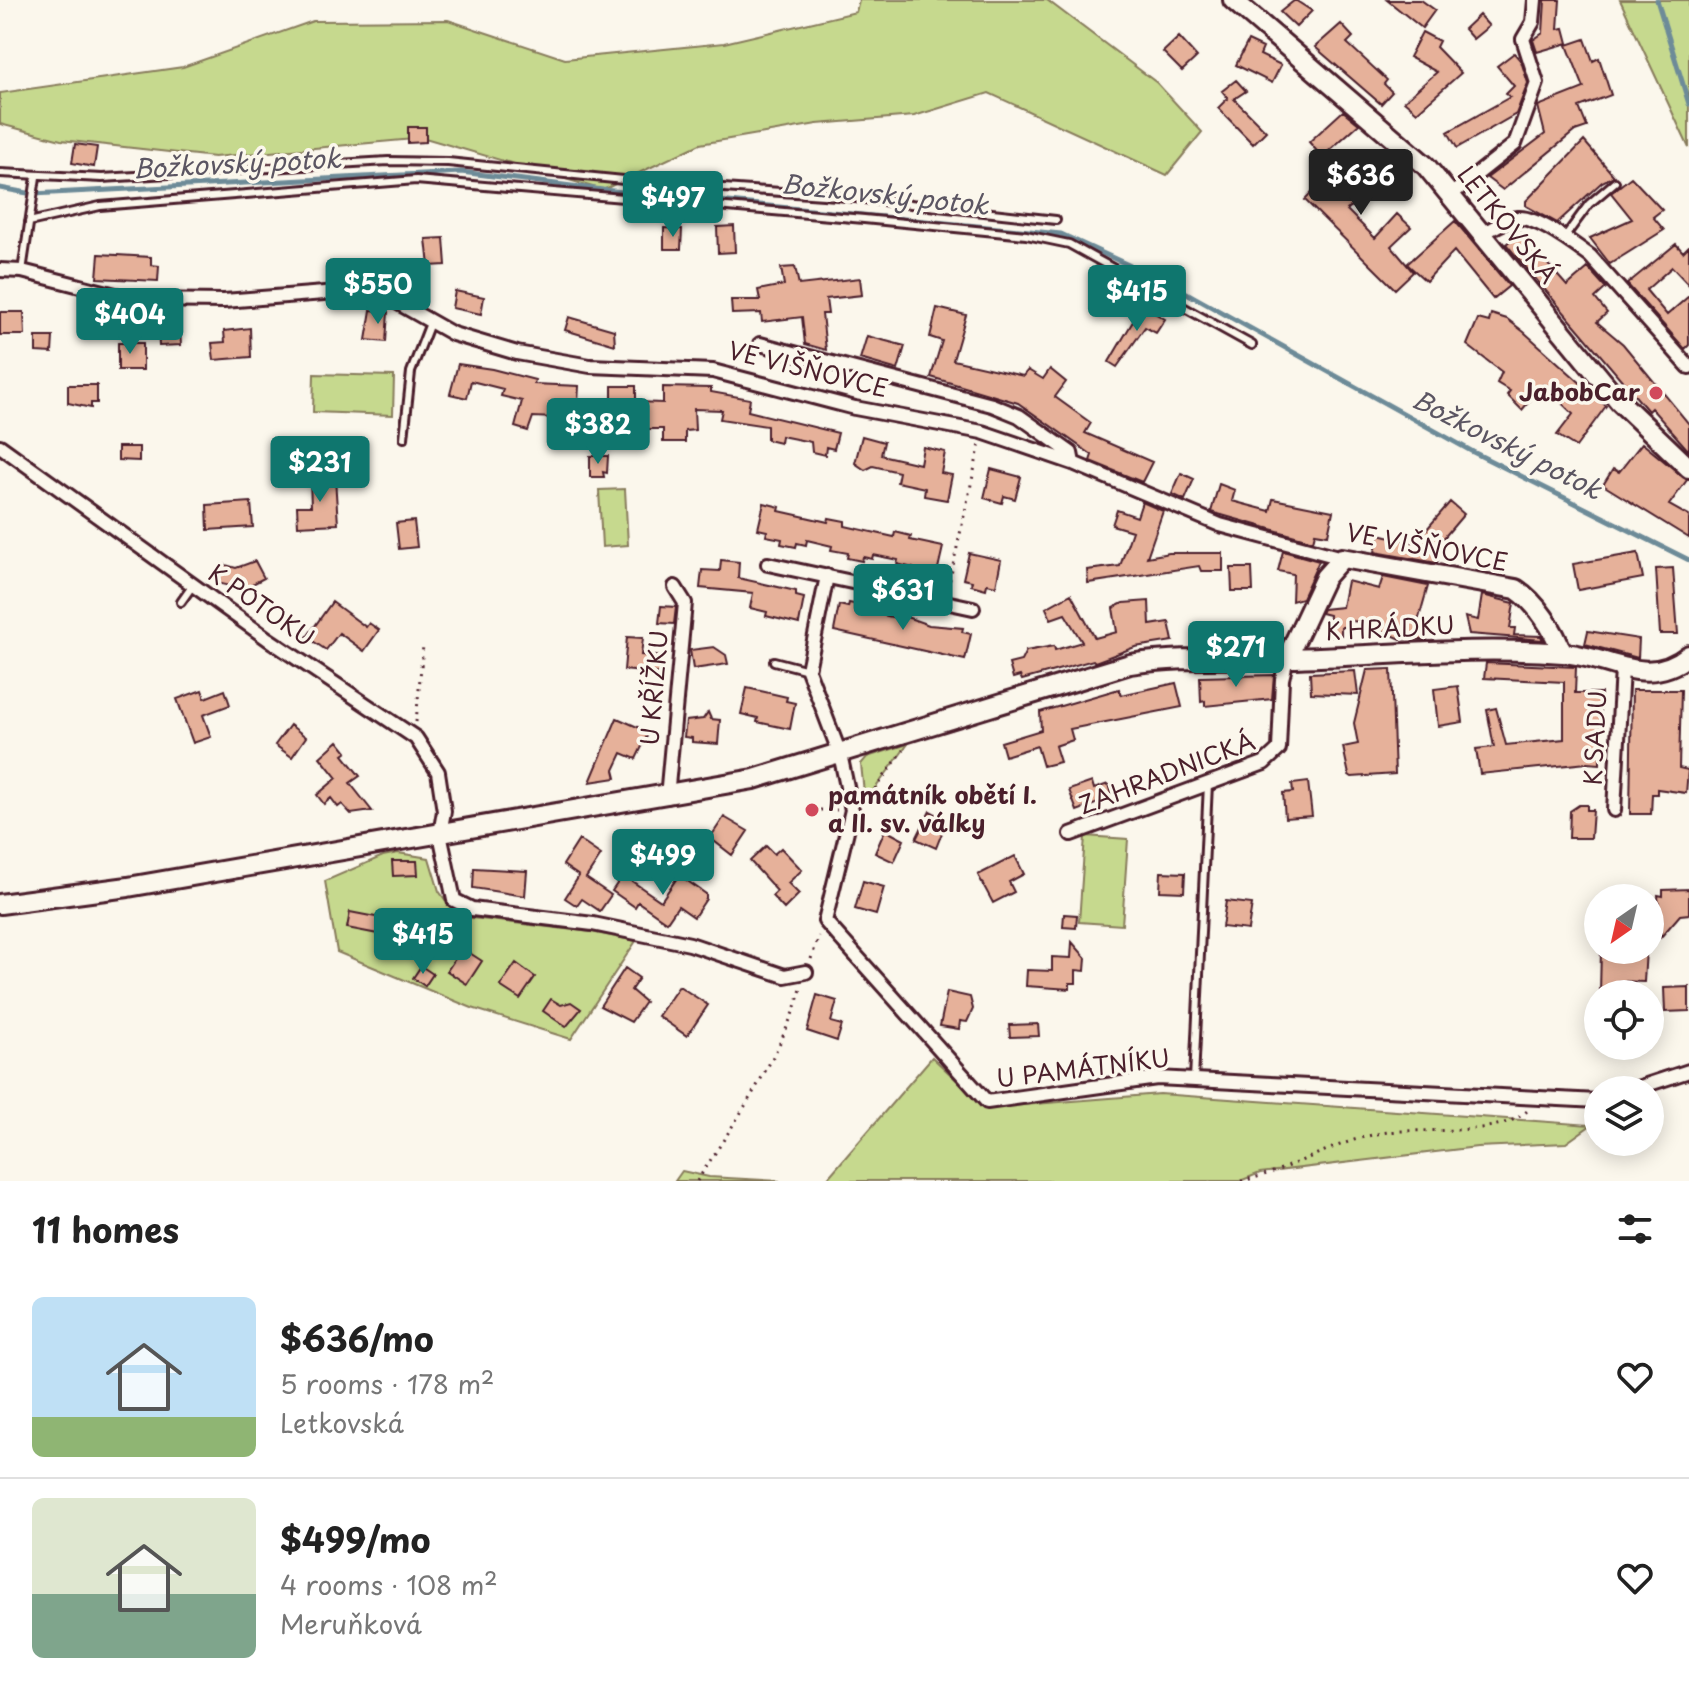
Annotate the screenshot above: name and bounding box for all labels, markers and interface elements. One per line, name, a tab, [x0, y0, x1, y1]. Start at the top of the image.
water label: Božkovský potok	[132, 138, 343, 187]
pin: $636	[1314, 149, 1408, 217]
text: $636	[1327, 155, 1395, 194]
street label: LETKOVSKÁ	[1450, 157, 1567, 290]
water label: Božkovský potok	[779, 163, 992, 224]
pin: $497	[626, 171, 720, 239]
text: $497	[641, 177, 705, 216]
pin: $550	[331, 258, 425, 326]
text: $550	[344, 264, 412, 303]
pin: $415	[1090, 265, 1184, 333]
text: $415	[1106, 271, 1168, 310]
pin: $404	[83, 288, 177, 356]
text: $404	[94, 294, 166, 333]
street label: VE VIŠŇOVCE	[725, 331, 892, 405]
place label: JabobCar	[1519, 373, 1641, 409]
water label: Božkovský potok	[1406, 379, 1610, 509]
marker: JabobCar	[1647, 384, 1665, 402]
pin: $382	[551, 398, 645, 466]
text: $382	[565, 404, 631, 443]
pin: $231	[273, 436, 367, 504]
text: $231	[289, 442, 351, 481]
street label: VE VIŠŇOVCE	[1344, 513, 1511, 579]
street label: K POTOKU	[202, 554, 323, 654]
pin: $631	[856, 564, 950, 632]
text: $631	[872, 570, 934, 609]
street label: K HRÁDKU	[1324, 606, 1455, 648]
pin: $271	[1189, 621, 1283, 689]
text: $271	[1206, 627, 1266, 666]
street label: U KŘÍŽKU	[630, 629, 676, 747]
street label: K SADU	[1574, 690, 1614, 786]
street label: ZAHRADNICKÁ	[1073, 722, 1260, 822]
place label: památník obětí I. a II. sv. války	[828, 776, 1037, 840]
marker: památník obětí I. a II. sv. války	[803, 801, 821, 819]
pin: $499	[616, 829, 710, 897]
text: $499	[630, 835, 696, 874]
north arrow	[1584, 884, 1664, 964]
map controls	[1584, 884, 1664, 1156]
pin: $415	[376, 908, 470, 976]
text: $415	[392, 914, 454, 953]
button: locate	[1584, 980, 1664, 1060]
street label: U PAMÁTNÍKU	[994, 1039, 1171, 1096]
button: layers	[1584, 1076, 1664, 1156]
text: 11 homes	[32, 1203, 179, 1255]
icon: filters	[1613, 1207, 1657, 1251]
text: $636/mo	[280, 1312, 434, 1364]
icon: home	[96, 1329, 192, 1425]
icon: heart	[1613, 1355, 1657, 1399]
text: 5 rooms · 178 m²	[280, 1364, 494, 1403]
text: Letkovská	[280, 1403, 404, 1442]
text: $499/mo	[280, 1513, 431, 1565]
icon: home	[96, 1530, 192, 1626]
icon: heart	[1613, 1556, 1657, 1600]
text: 4 rooms · 108 m²	[280, 1565, 498, 1604]
text: Meruňková	[280, 1604, 422, 1643]

